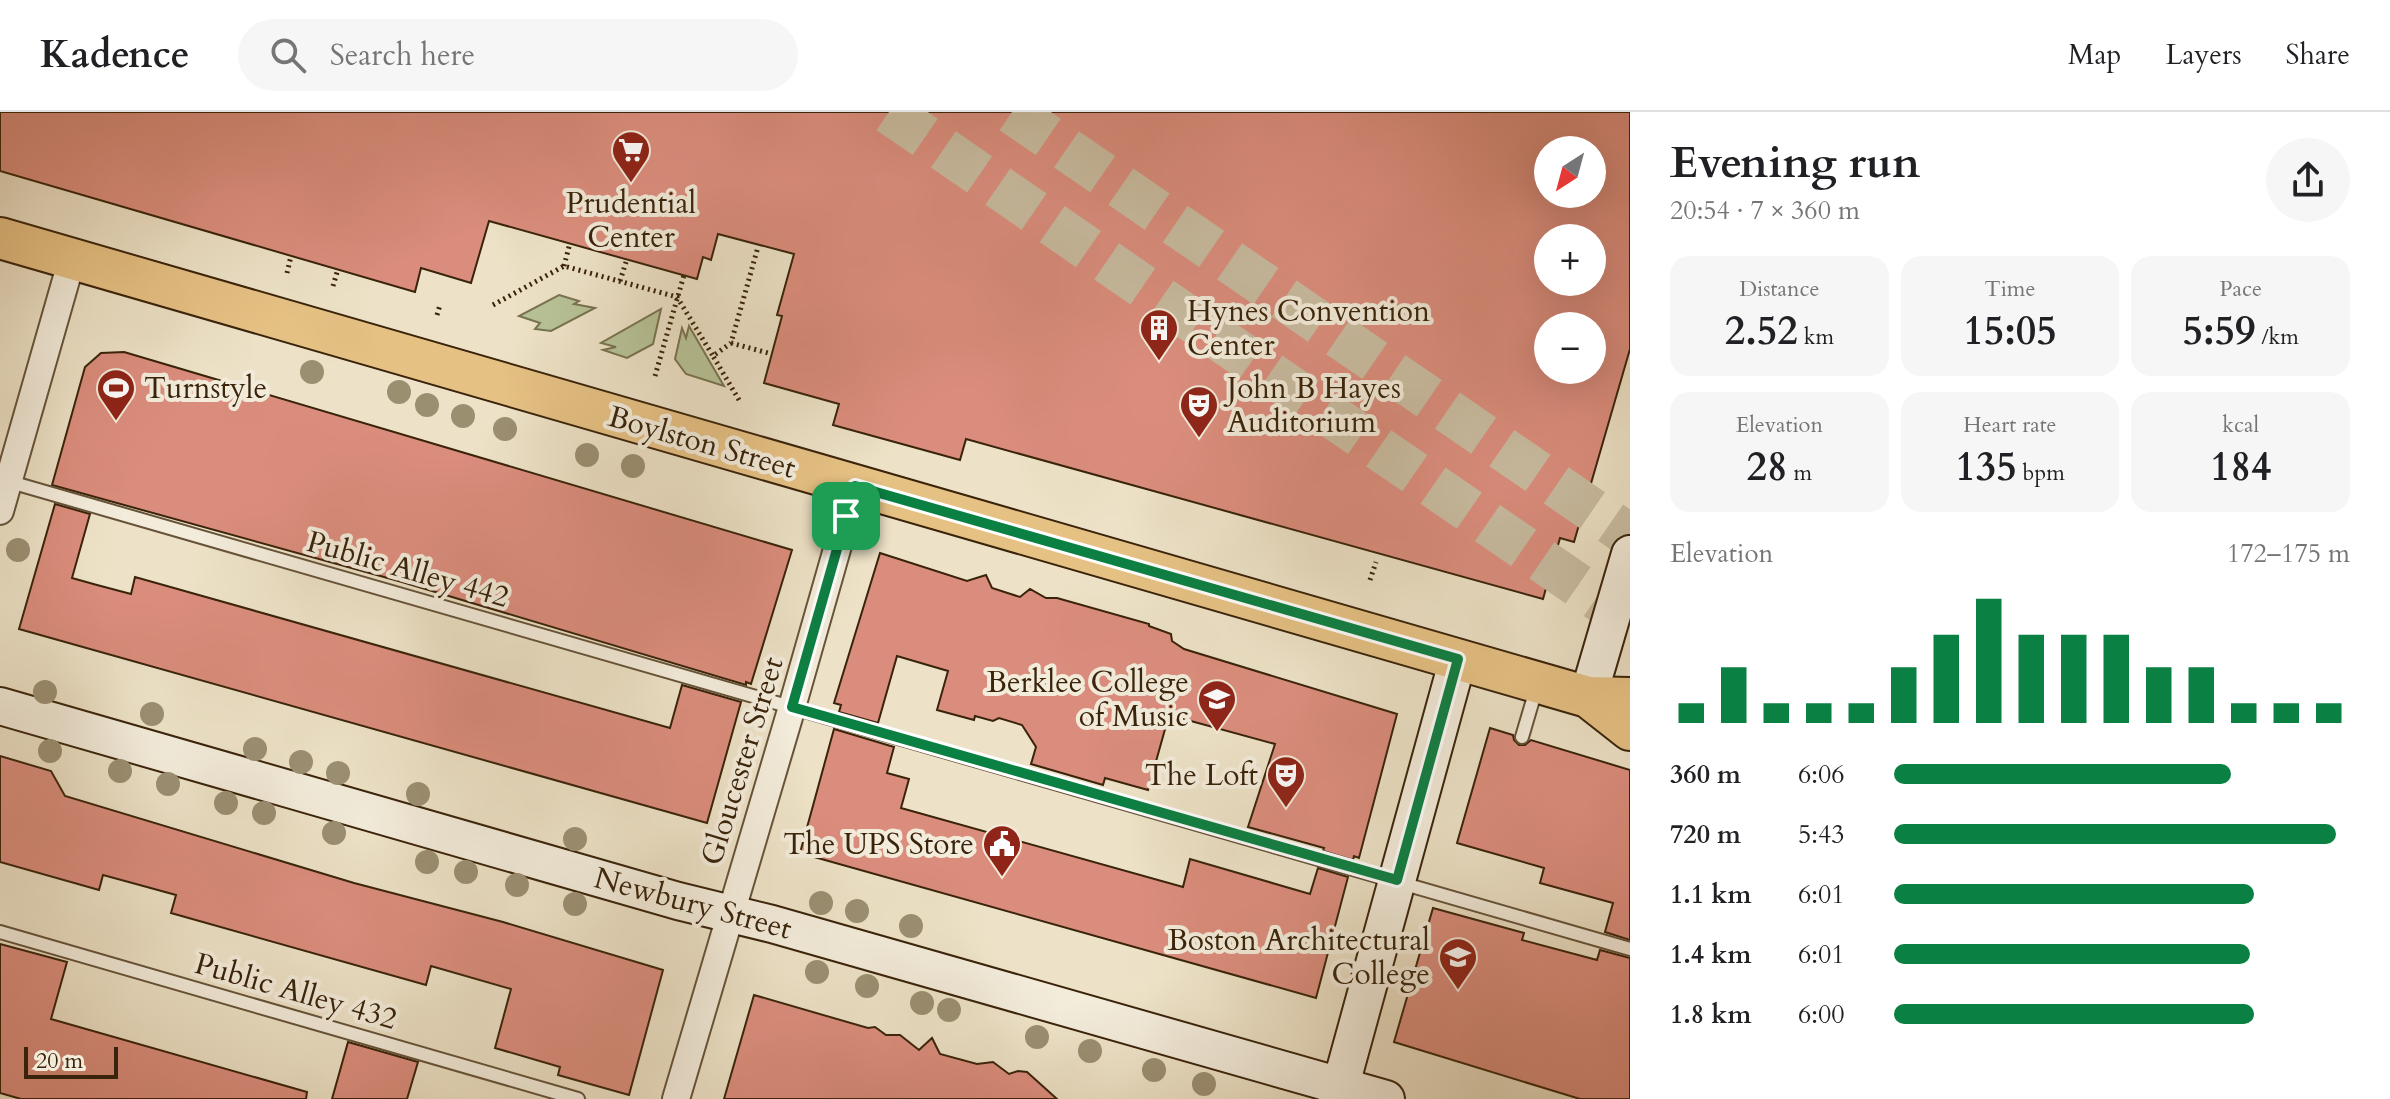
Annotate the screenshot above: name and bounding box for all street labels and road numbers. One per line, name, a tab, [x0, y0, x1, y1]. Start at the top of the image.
street label: Boylston Street	[603, 396, 801, 489]
street label: Public Alley 442	[302, 521, 514, 618]
street label: Gloucester Street	[691, 652, 794, 870]
street label: Newbury Street	[590, 857, 797, 950]
street label: Public Alley 432	[190, 943, 402, 1040]

